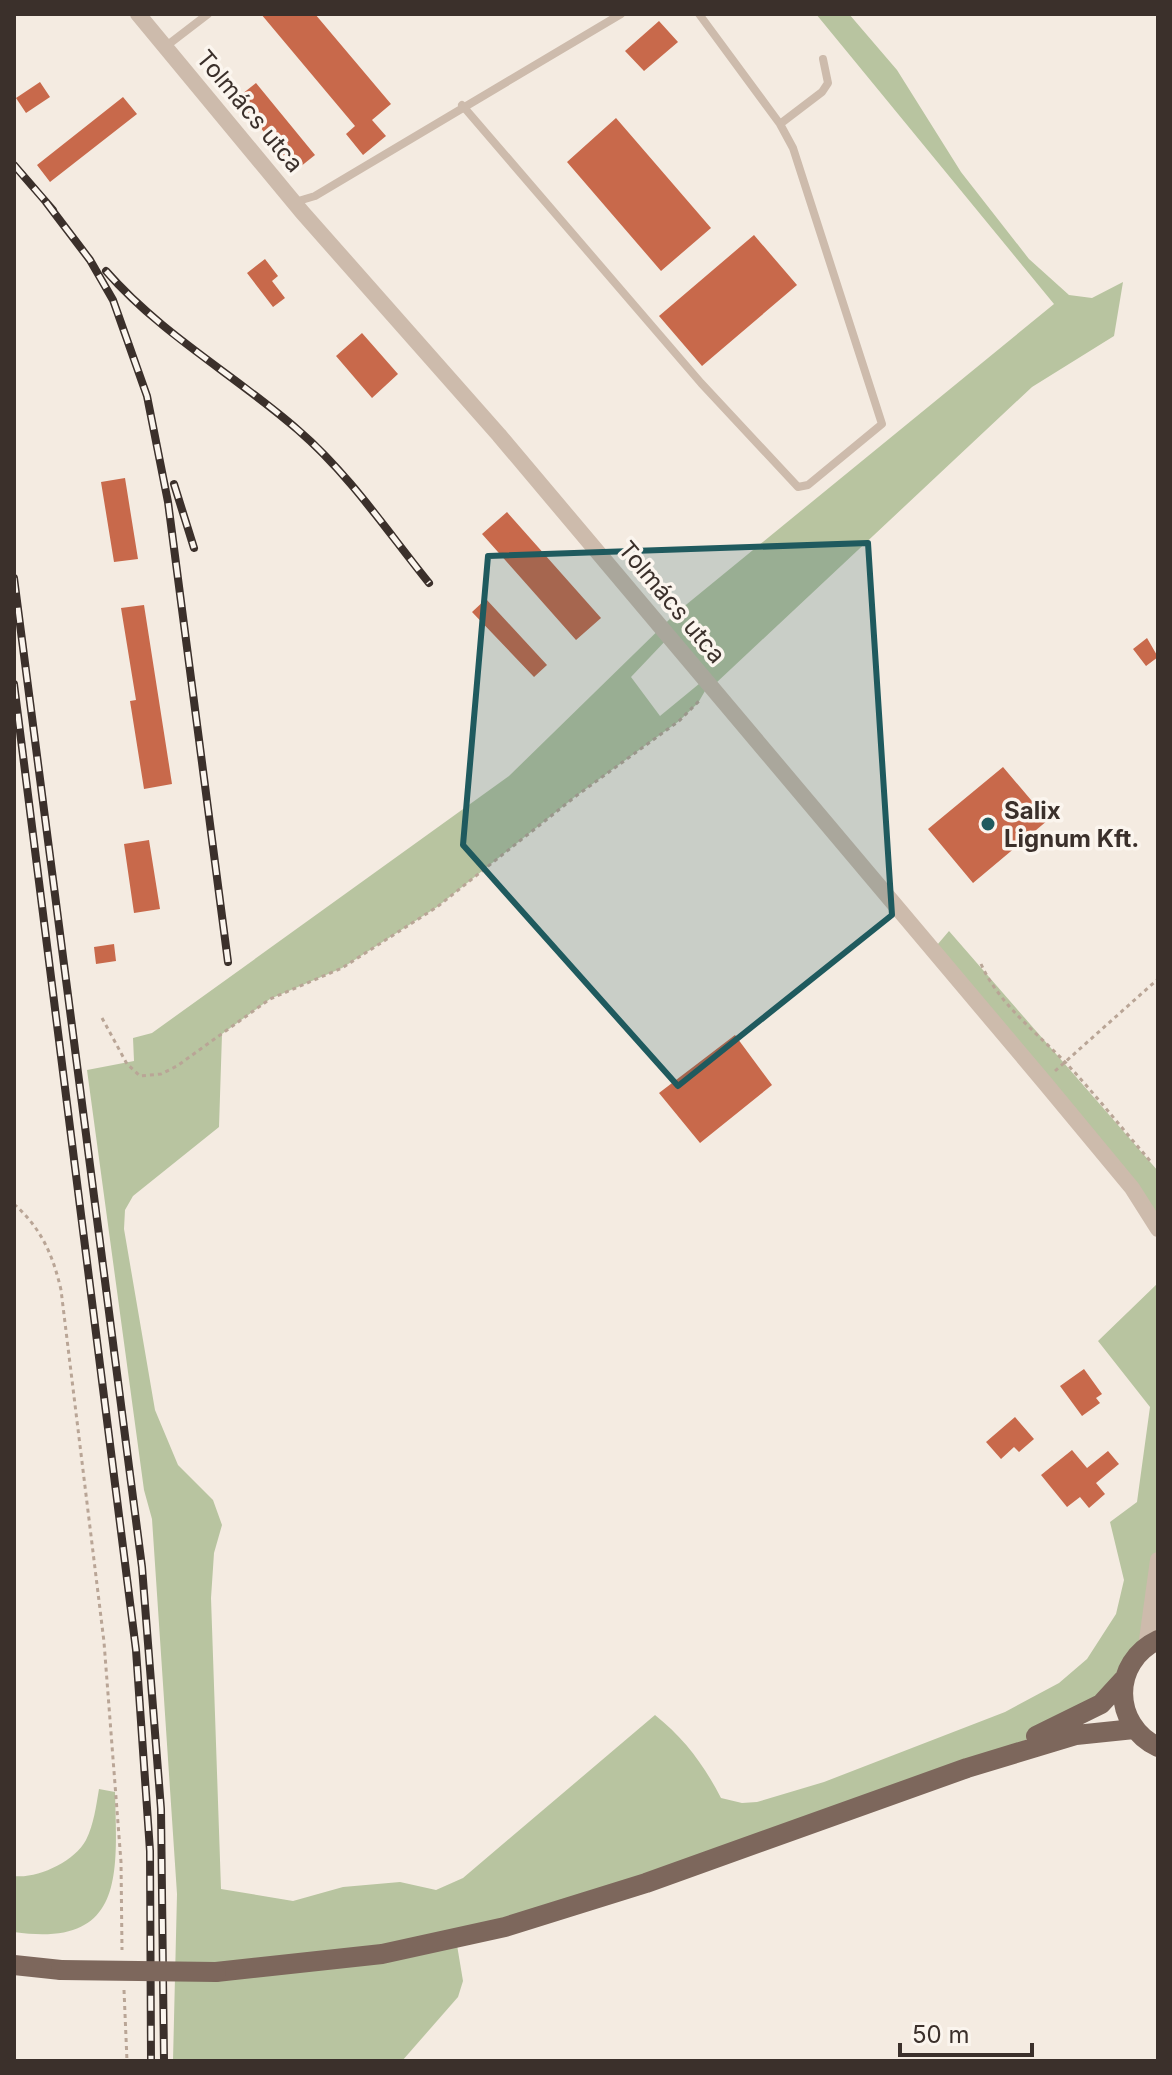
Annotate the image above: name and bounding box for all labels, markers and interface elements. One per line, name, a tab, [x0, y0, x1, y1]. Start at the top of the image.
street label: Tolmács utca	[190, 44, 310, 178]
street label: Tolmács utca	[612, 535, 732, 669]
place label: Salix Lignum Kft.	[1004, 796, 1139, 853]
marker: Salix Lignum Kft.	[979, 815, 997, 833]
scale bar	[900, 2007, 1032, 2057]
text: 50 m	[912, 2020, 970, 2049]

